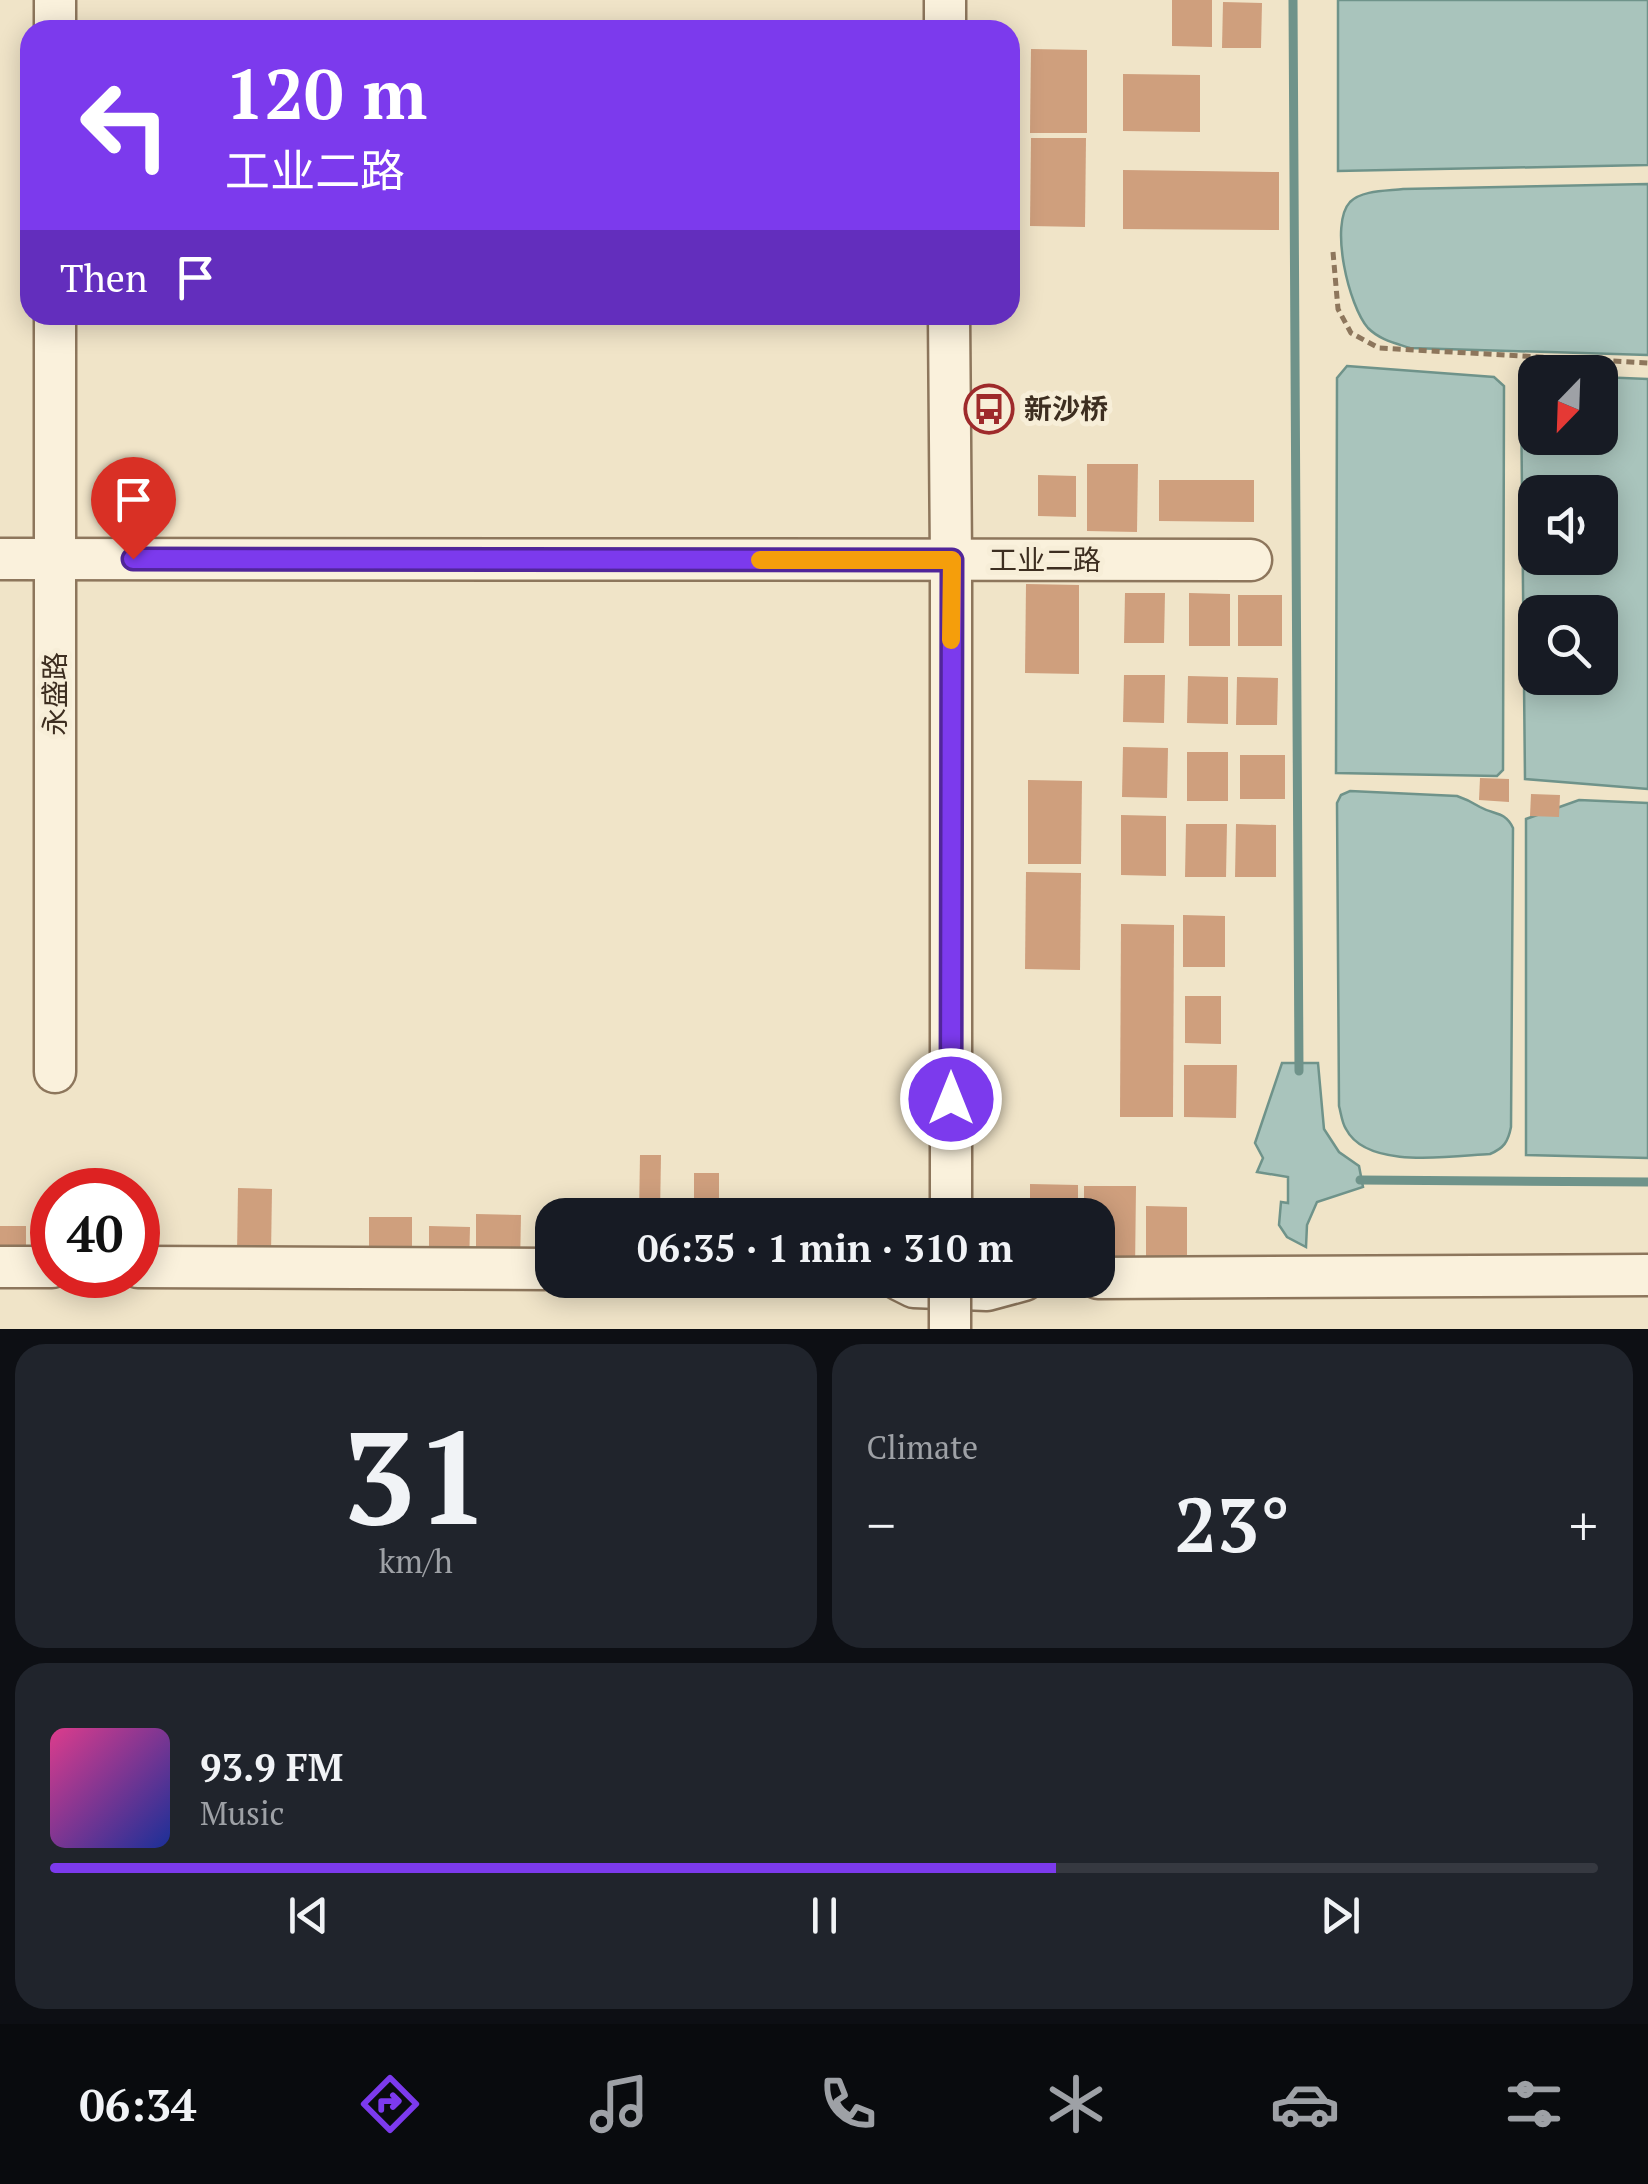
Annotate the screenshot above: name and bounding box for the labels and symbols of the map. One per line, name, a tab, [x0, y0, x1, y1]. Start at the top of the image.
north arrow	[1518, 355, 1618, 455]
bus stop icon: 新沙桥	[963, 383, 1015, 435]
place label: 新沙桥	[1024, 390, 1108, 427]
pin	[91, 457, 176, 560]
street label: 工业二路	[989, 541, 1101, 578]
street label: 永盛路	[36, 652, 73, 736]
position arrow	[899, 1047, 1003, 1151]
speed limit sign: 40	[30, 1168, 160, 1298]

